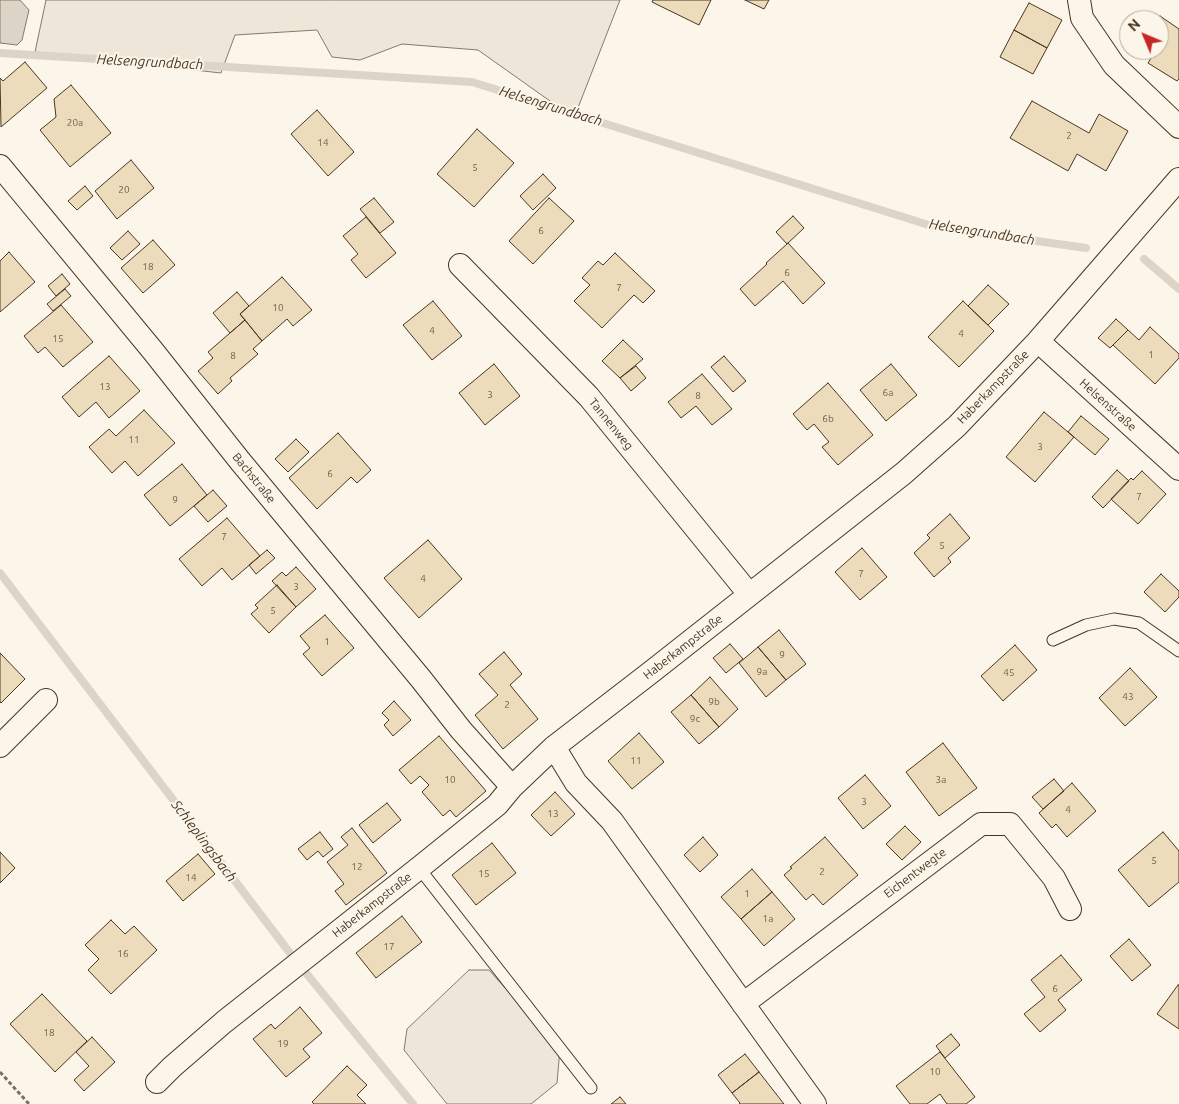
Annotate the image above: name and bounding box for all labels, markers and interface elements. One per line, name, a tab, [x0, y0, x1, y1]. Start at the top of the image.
north arrow	[1119, 10, 1169, 60]
text: N	[1125, 16, 1143, 34]
water label: Helsengrundbach	[96, 51, 204, 73]
water label: Helsengrundbach	[498, 82, 604, 130]
house number: 20a	[67, 117, 83, 129]
house number: 2	[1066, 130, 1072, 142]
house number: 14	[317, 137, 329, 149]
house number: 5	[472, 162, 478, 174]
house number: 20	[118, 184, 130, 196]
water label: Helsengrundbach	[928, 215, 1036, 249]
house number: 6	[538, 225, 544, 237]
house number: 18	[142, 261, 154, 273]
house number: 6	[784, 267, 790, 279]
house number: 7	[616, 282, 622, 294]
house number: 10	[272, 302, 284, 314]
house number: 4	[429, 325, 435, 337]
house number: 4	[958, 328, 964, 340]
house number: 15	[52, 333, 64, 345]
street label: Haberkampstraße	[954, 347, 1032, 427]
house number: 1	[1148, 349, 1154, 361]
house number: 8	[230, 350, 236, 362]
street label: Helsenstraße	[1077, 376, 1139, 434]
house number: 13	[99, 381, 111, 393]
house number: 6a	[883, 387, 893, 399]
house number: 3	[487, 389, 493, 401]
house number: 8	[695, 390, 701, 402]
street label: Tannenweg	[586, 395, 636, 453]
house number: 6b	[822, 413, 834, 425]
house number: 11	[128, 434, 140, 446]
house number: 3	[1037, 441, 1043, 453]
street label: Bachstraße	[229, 450, 279, 506]
house number: 6	[327, 468, 333, 480]
house number: 7	[1136, 491, 1142, 503]
house number: 9	[172, 494, 178, 506]
house number: 7	[221, 531, 227, 543]
house number: 5	[939, 540, 945, 552]
house number: 7	[858, 568, 864, 580]
house number: 4	[420, 573, 426, 585]
house number: 3	[293, 581, 299, 593]
house number: 5	[270, 605, 276, 617]
street label: Haberkampstraße	[640, 612, 726, 682]
house number: 1	[324, 636, 330, 648]
house number: 9	[779, 649, 785, 661]
house number: 9a	[757, 666, 767, 678]
house number: 45	[1003, 667, 1015, 679]
house number: 43	[1122, 691, 1134, 703]
house number: 9b	[708, 696, 720, 708]
house number: 2	[504, 699, 510, 711]
house number: 9c	[690, 713, 700, 725]
house number: 11	[630, 755, 642, 767]
house number: 10	[444, 774, 456, 786]
house number: 3a	[936, 774, 946, 786]
house number: 3	[861, 796, 867, 808]
water label: Schleplingsbach	[168, 797, 240, 885]
house number: 4	[1065, 804, 1071, 816]
house number: 13	[547, 808, 559, 820]
street label: Eichentwegte	[881, 845, 949, 901]
house number: 5	[1151, 855, 1157, 867]
house number: 12	[351, 861, 363, 873]
house number: 2	[819, 866, 825, 878]
house number: 15	[478, 868, 490, 880]
street label: Haberkampstraße	[329, 870, 415, 940]
house number: 14	[185, 872, 197, 884]
house number: 1	[744, 888, 750, 900]
house number: 1a	[763, 913, 773, 925]
house number: 17	[383, 941, 395, 953]
house number: 16	[117, 948, 129, 960]
house number: 6	[1052, 983, 1058, 995]
house number: 18	[43, 1027, 55, 1039]
house number: 19	[277, 1038, 289, 1050]
house number: 10	[929, 1066, 941, 1078]

